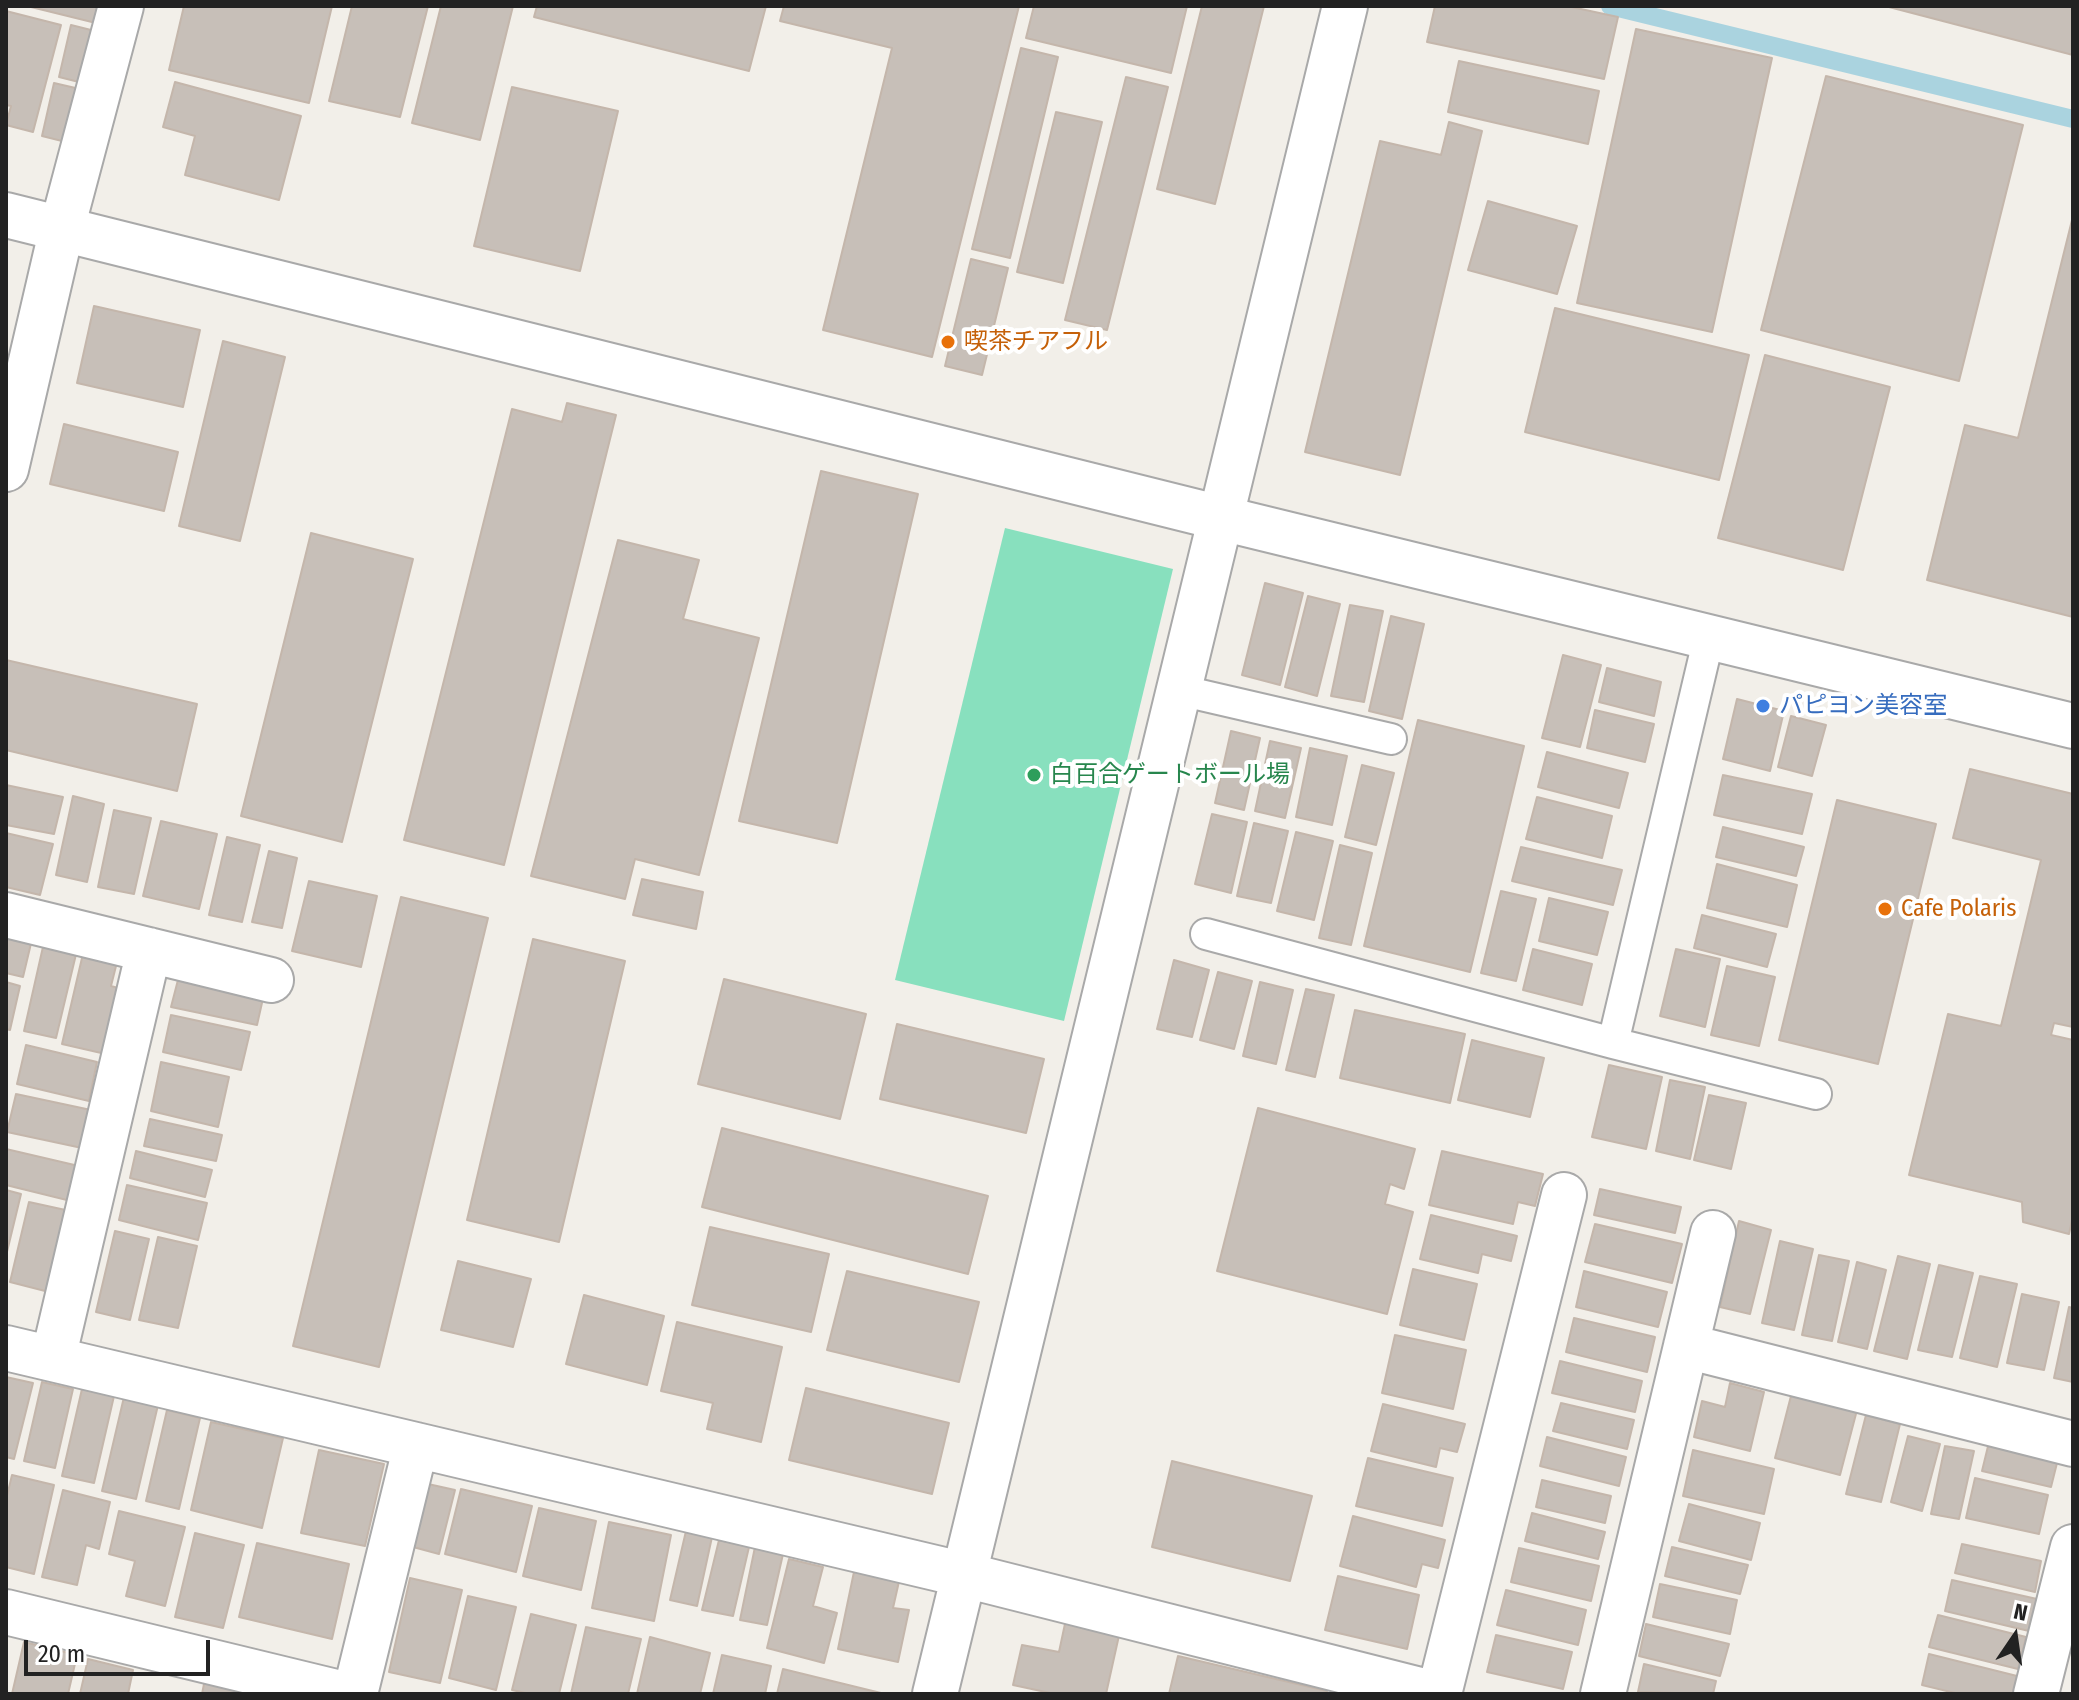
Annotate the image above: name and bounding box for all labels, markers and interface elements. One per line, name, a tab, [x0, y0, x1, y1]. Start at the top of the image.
place label: 喫茶チアフル	[964, 328, 1108, 356]
marker: 喫茶チアフル	[939, 333, 957, 351]
place label: パピヨン美容室	[1779, 692, 1947, 720]
marker: パピヨン美容室	[1754, 697, 1772, 715]
place label: 白百合ゲートボール場	[1050, 761, 1290, 789]
marker: 白百合ゲートボール場	[1025, 766, 1043, 784]
place label: Cafe Polaris	[1901, 895, 2016, 923]
marker: Cafe Polaris	[1876, 900, 1894, 918]
north arrow	[1975, 1596, 2055, 1676]
text: N	[2011, 1597, 2030, 1627]
scale bar	[28, 1624, 214, 1674]
text: 20 m	[38, 1640, 85, 1668]

